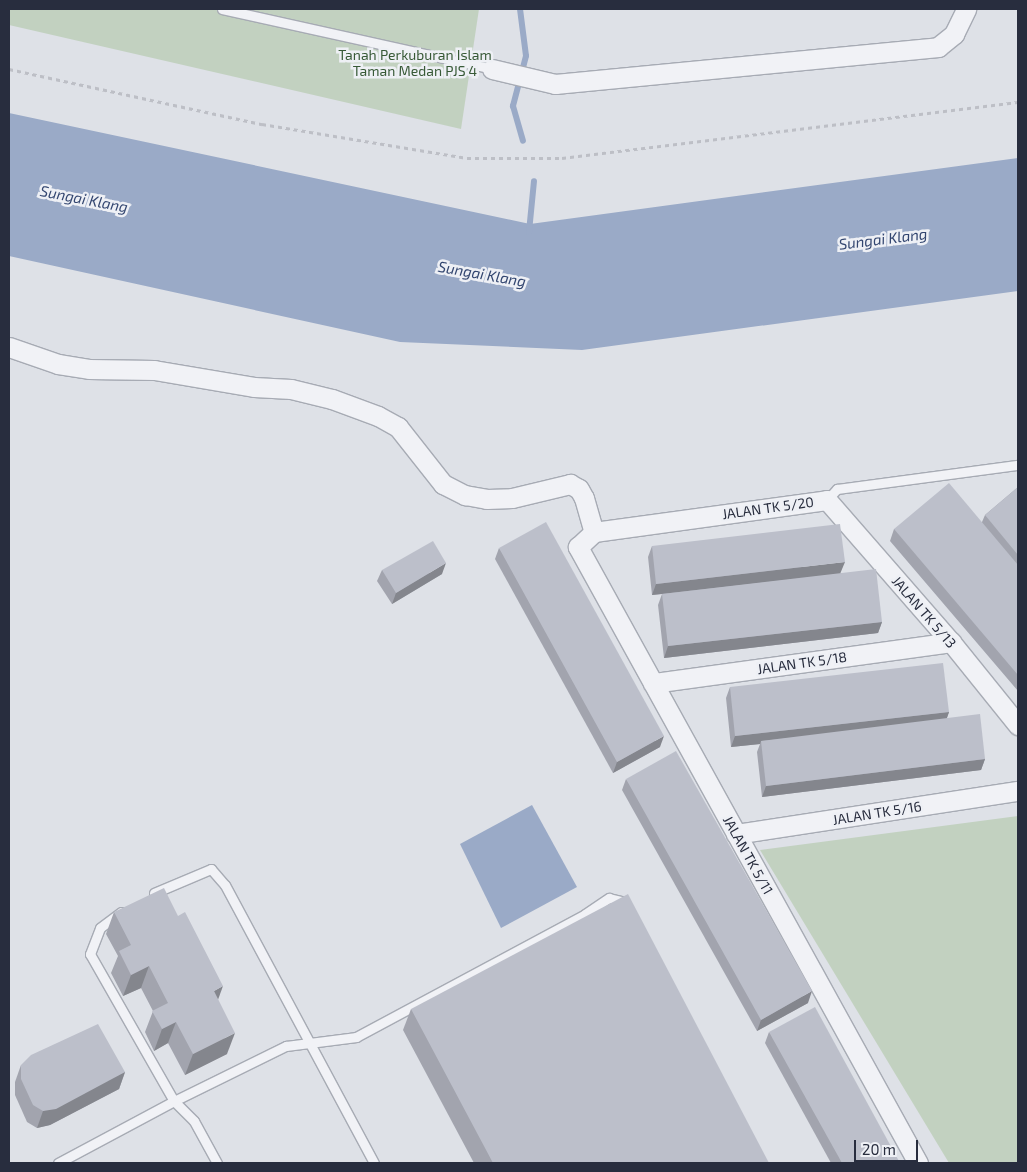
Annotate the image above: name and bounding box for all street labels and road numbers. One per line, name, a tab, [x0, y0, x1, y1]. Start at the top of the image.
street label: JALAN TK 5/20	[721, 493, 815, 523]
street label: JALAN TK 5/13	[888, 573, 960, 651]
street label: JALAN TK 5/18	[756, 648, 848, 678]
street label: JALAN TK 5/16	[831, 798, 923, 828]
street label: JALAN TK 5/11	[719, 813, 777, 897]

